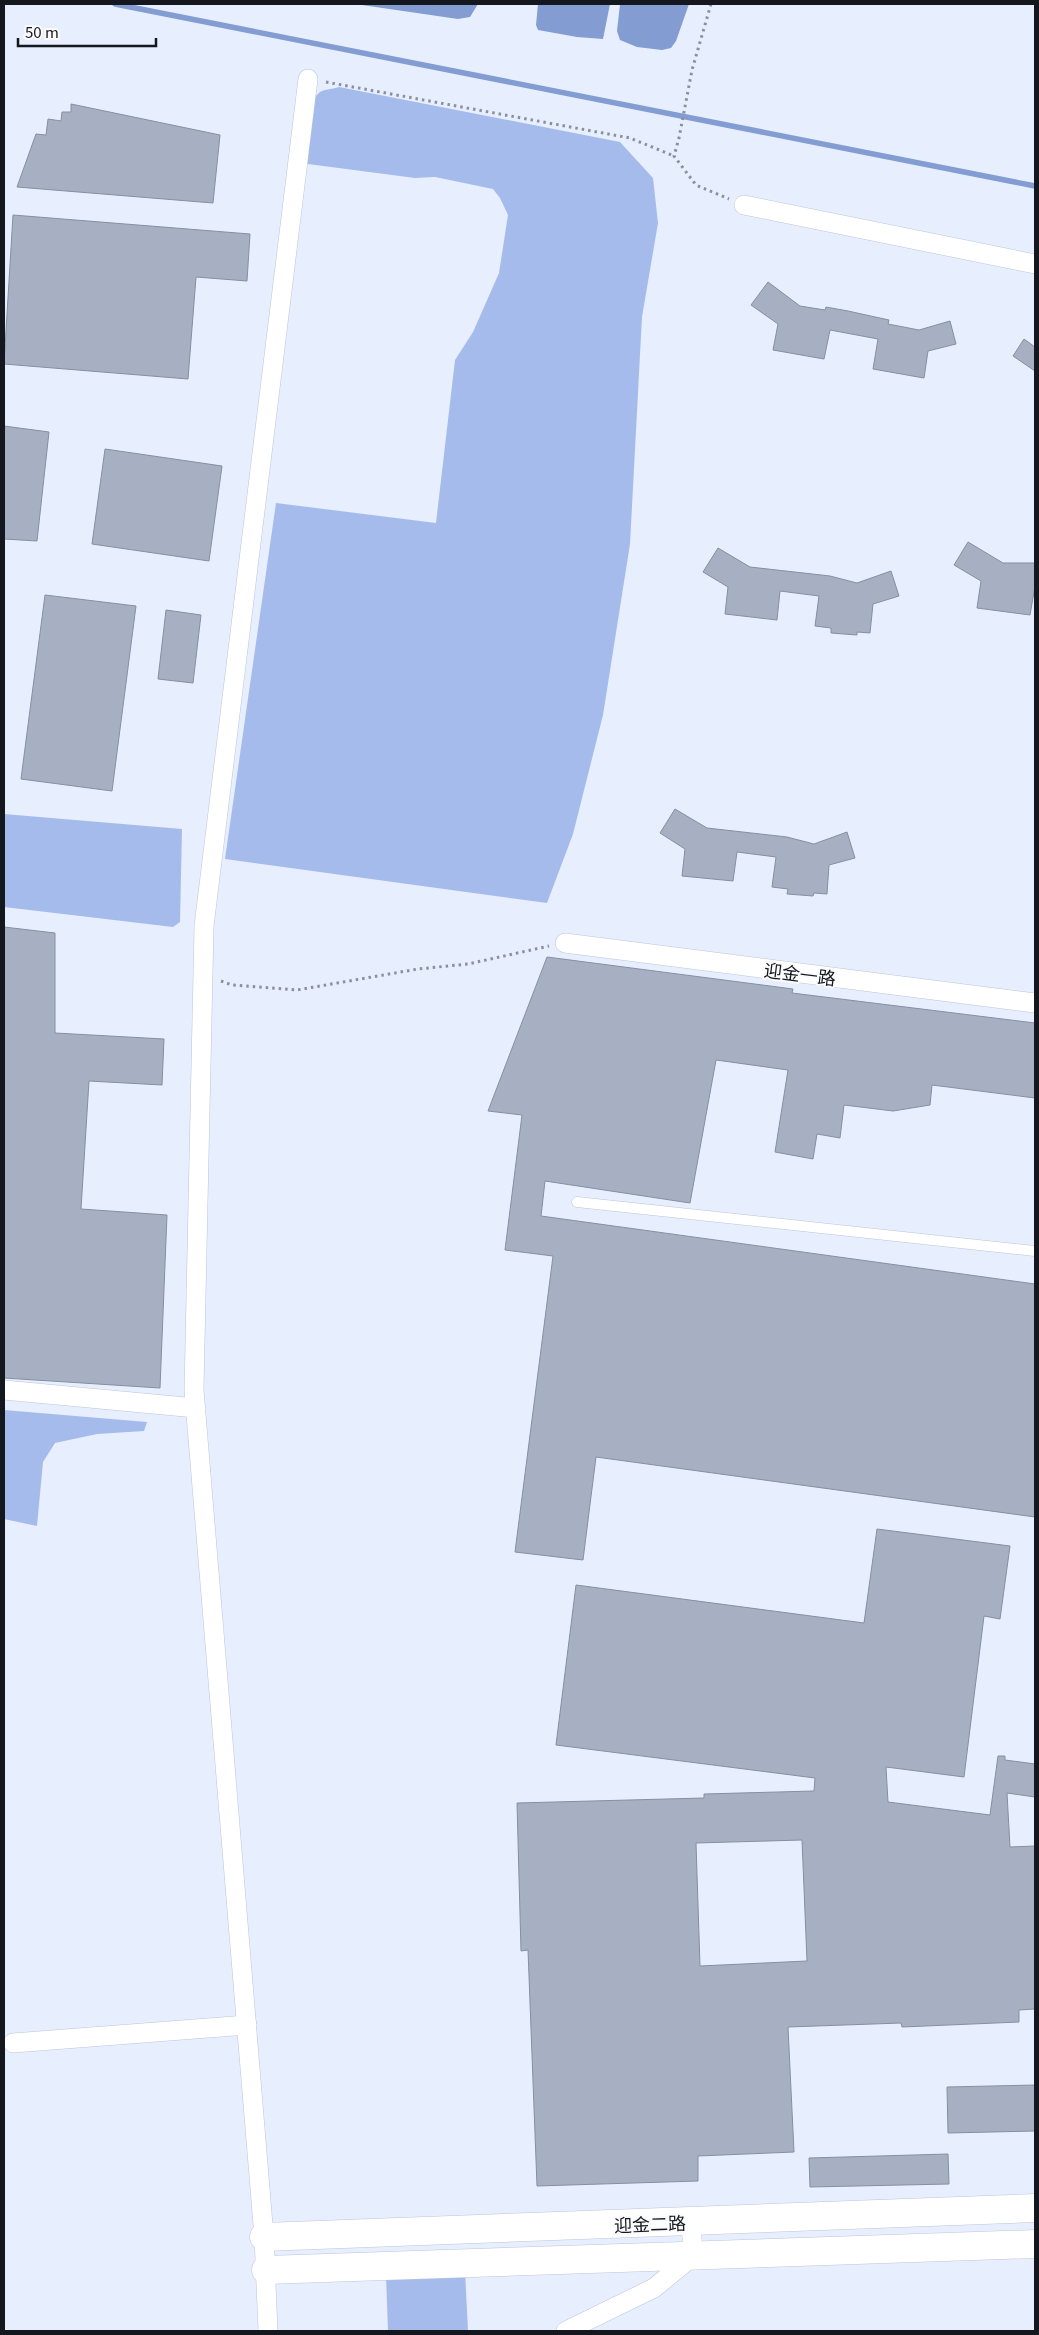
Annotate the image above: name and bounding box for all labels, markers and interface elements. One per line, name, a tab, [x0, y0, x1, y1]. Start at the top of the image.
scale bar	[18, 15, 155, 47]
text: 50 m	[25, 21, 59, 42]
street label: 迎金一路	[763, 956, 837, 990]
street label: 迎金二路	[614, 2209, 686, 2237]

